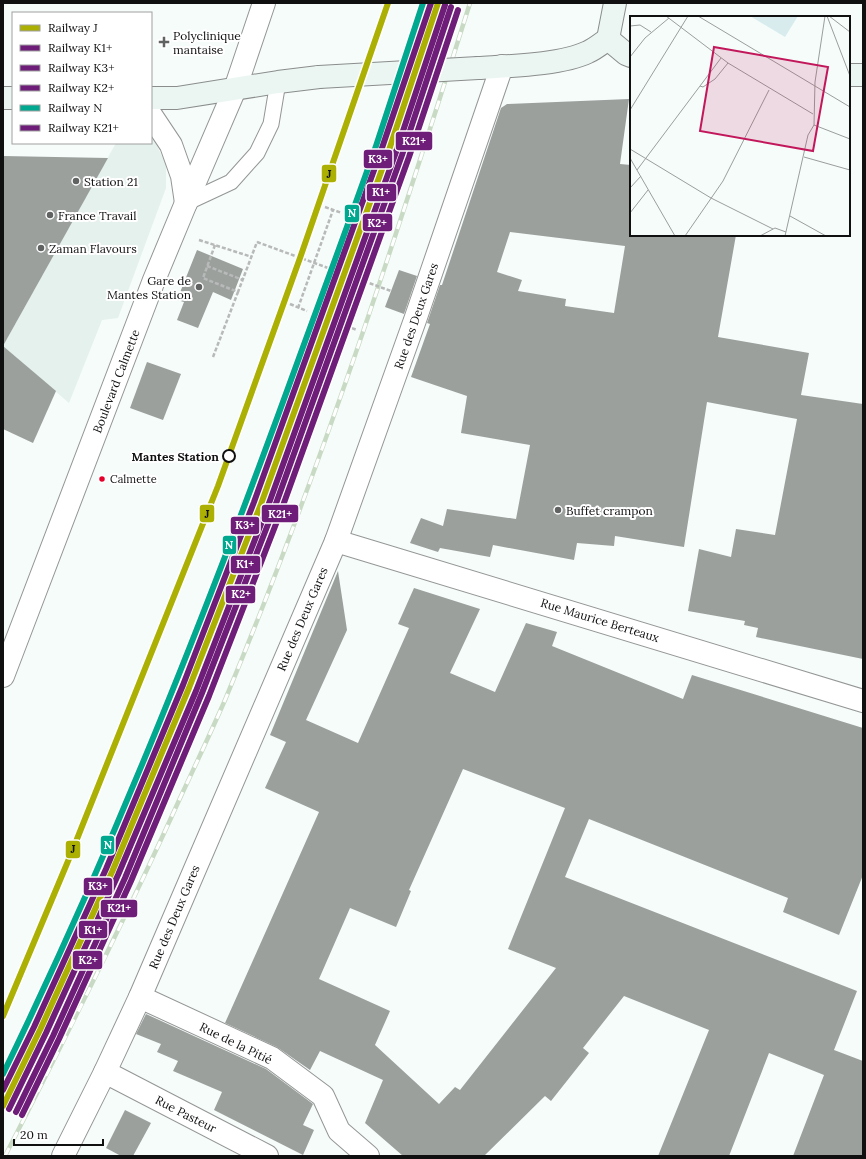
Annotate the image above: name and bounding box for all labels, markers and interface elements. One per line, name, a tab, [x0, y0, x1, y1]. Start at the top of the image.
legend	[12, 12, 152, 144]
inset map	[630, 16, 850, 236]
text: Railway J	[48, 20, 98, 35]
place label: Polyclinique mantaise	[173, 28, 241, 57]
marker: Polyclinique mantaise	[158, 36, 170, 48]
text: Railway K1+	[48, 40, 112, 55]
text: Railway K3+	[48, 60, 115, 75]
text: Railway K2+	[48, 80, 114, 95]
text: Railway N	[48, 100, 103, 115]
text: Railway K21+	[48, 120, 119, 135]
line badge: K21+	[395, 131, 433, 151]
text: K21+	[402, 134, 426, 148]
line badge: K3+	[363, 149, 393, 169]
text: K3+	[368, 152, 388, 166]
line badge: J	[321, 164, 337, 183]
text: J	[327, 167, 332, 181]
place label: Station 21	[84, 174, 138, 189]
marker: Station 21	[71, 176, 81, 186]
line badge: K1+	[366, 183, 397, 202]
text: K1+	[372, 185, 390, 199]
line badge: N	[344, 204, 360, 223]
text: N	[348, 206, 357, 220]
place label: France Travail	[58, 208, 136, 223]
marker: France Travail	[45, 210, 55, 220]
line badge: K2+	[362, 213, 393, 232]
text: K2+	[367, 216, 387, 230]
place label: Zaman Flavours	[49, 241, 137, 256]
marker: Zaman Flavours	[36, 243, 46, 253]
street label: Rue des Deux Gares	[391, 260, 441, 371]
place label: Gare de Mantes Station	[107, 273, 191, 302]
marker: Gare de Mantes Station	[194, 282, 204, 292]
street label: Boulevard Calmette	[89, 327, 143, 435]
place label: Mantes Station	[132, 449, 219, 464]
marker: Mantes Station	[222, 449, 236, 463]
place label: Calmette	[110, 472, 157, 486]
marker: Calmette	[97, 474, 107, 484]
place label: Buffet crampon	[566, 503, 653, 518]
line badge: J	[199, 504, 215, 523]
line badge: K21+	[261, 504, 299, 523]
marker: Buffet crampon	[553, 505, 563, 515]
text: J	[205, 507, 210, 521]
text: K21+	[268, 507, 292, 521]
line badge: K3+	[230, 516, 260, 535]
text: K3+	[235, 518, 255, 532]
line badge: N	[222, 535, 237, 555]
text: N	[225, 538, 234, 552]
line badge: K1+	[230, 555, 261, 574]
text: K1+	[236, 557, 254, 571]
street label: Rue des Deux Gares	[273, 564, 331, 673]
line badge: K2+	[225, 585, 256, 604]
text: K2+	[231, 587, 251, 601]
street label: Rue Maurice Berteaux	[539, 595, 662, 645]
line badge: N	[100, 835, 115, 855]
text: N	[104, 838, 113, 852]
line badge: J	[65, 840, 81, 859]
text: J	[71, 842, 76, 856]
street label: Rue des Deux Gares	[145, 862, 203, 971]
line badge: K3+	[83, 877, 113, 896]
text: K3+	[88, 879, 108, 893]
line badge: K21+	[100, 899, 138, 918]
text: K21+	[107, 901, 131, 915]
line badge: K1+	[78, 920, 108, 939]
text: K1+	[84, 923, 102, 937]
line badge: K2+	[72, 950, 103, 970]
text: K2+	[78, 953, 98, 967]
street label: Rue de la Pitié	[197, 1019, 275, 1067]
street label: Rue Pasteur	[153, 1092, 220, 1136]
scale bar	[14, 1121, 103, 1147]
text: 20 m	[20, 1127, 48, 1142]

